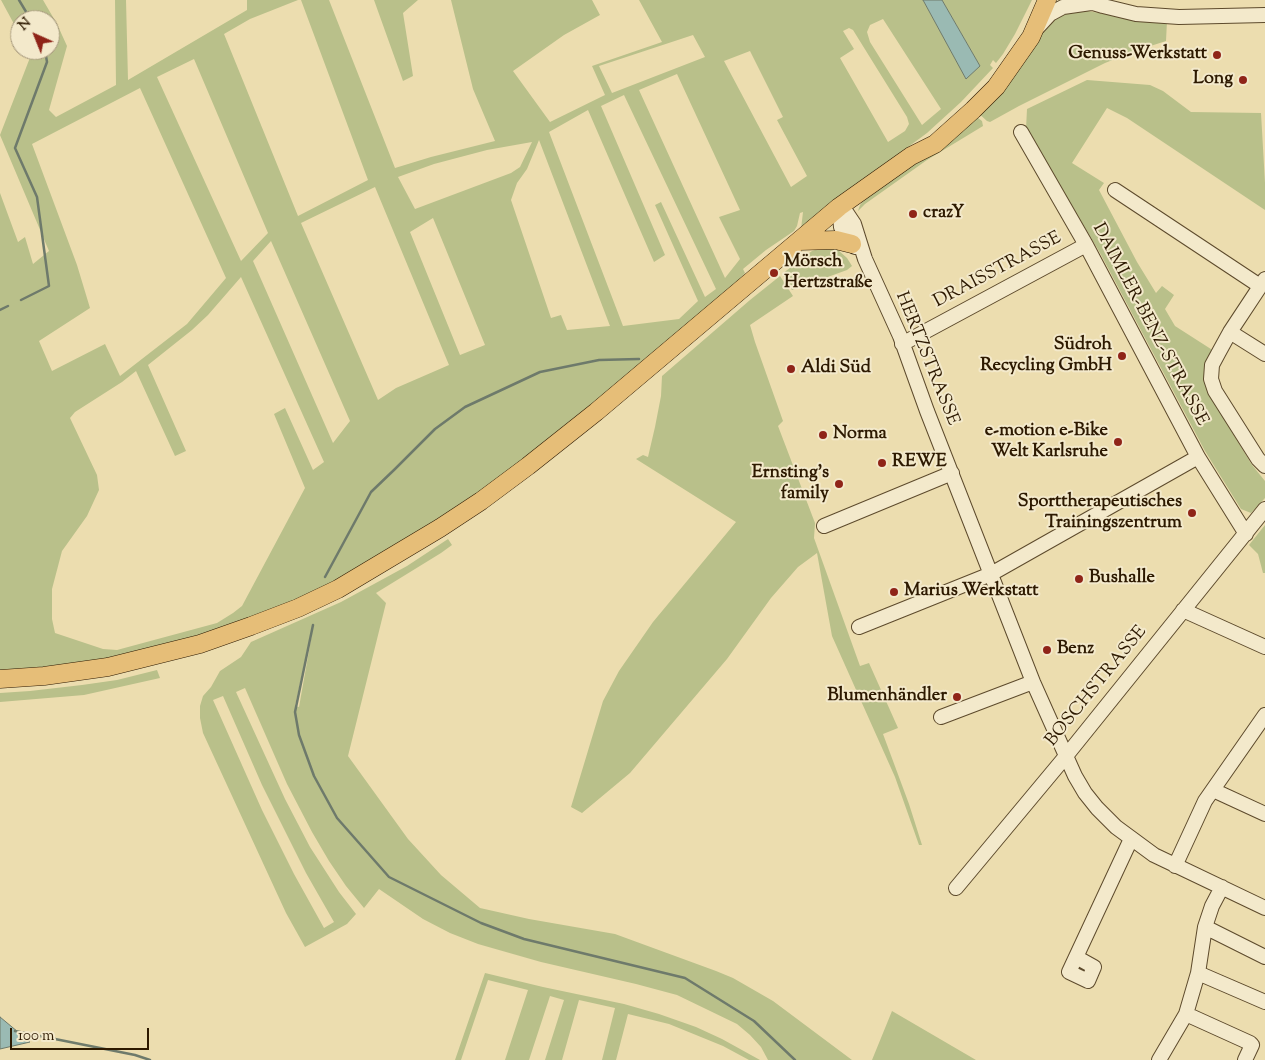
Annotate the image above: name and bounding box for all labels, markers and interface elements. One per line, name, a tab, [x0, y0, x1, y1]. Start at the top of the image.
north arrow	[10, 10, 60, 60]
text: N	[14, 14, 36, 36]
place label: Genuss-Werkstatt	[1068, 44, 1207, 66]
marker: Genuss-Werkstatt	[1211, 49, 1223, 61]
place label: Long	[1193, 69, 1233, 91]
marker: Long	[1237, 74, 1249, 86]
place label: crazY	[923, 203, 964, 225]
marker: crazY	[907, 208, 919, 220]
street label: DAIMLER-BENZ-STRASSE	[1086, 220, 1212, 430]
street label: DRAISSTRASSE	[931, 228, 1065, 314]
place label: Mörsch Hertzstraße	[784, 252, 872, 294]
marker: Mörsch Hertzstraße	[768, 267, 780, 279]
street label: HERTZSTRASSE	[889, 289, 963, 429]
place label: Südroh Recycling GmbH	[980, 335, 1112, 378]
marker: Südroh Recycling GmbH	[1116, 350, 1128, 362]
place label: Aldi Süd	[801, 358, 871, 380]
marker: Aldi Süd	[785, 363, 797, 375]
place label: e-motion e-Bike Welt Karlsruhe	[985, 421, 1108, 464]
place label: Norma	[833, 424, 887, 446]
marker: Norma	[817, 429, 829, 441]
marker: e-motion e-Bike Welt Karlsruhe	[1112, 436, 1124, 448]
place label: REWE	[892, 452, 947, 474]
marker: REWE	[876, 457, 888, 469]
place label: Ernsting's family	[752, 463, 829, 506]
marker: Ernsting's family	[833, 478, 845, 490]
place label: Sporttherapeutisches Trainingszentrum	[1018, 492, 1182, 534]
marker: Sporttherapeutisches Trainingszentrum	[1186, 507, 1198, 519]
place label: Bushalle	[1089, 568, 1155, 590]
marker: Bushalle	[1073, 573, 1085, 585]
place label: Marius Werkstatt	[904, 581, 1038, 603]
marker: Marius Werkstatt	[888, 586, 900, 598]
street label: BOSCHSTRASSE	[1042, 622, 1152, 752]
place label: Benz	[1057, 639, 1094, 661]
marker: Benz	[1041, 644, 1053, 656]
place label: Blumenhändler	[827, 686, 947, 708]
marker: Blumenhändler	[951, 691, 963, 703]
scale bar	[12, 1018, 151, 1050]
text: 100 m	[18, 1026, 54, 1047]

